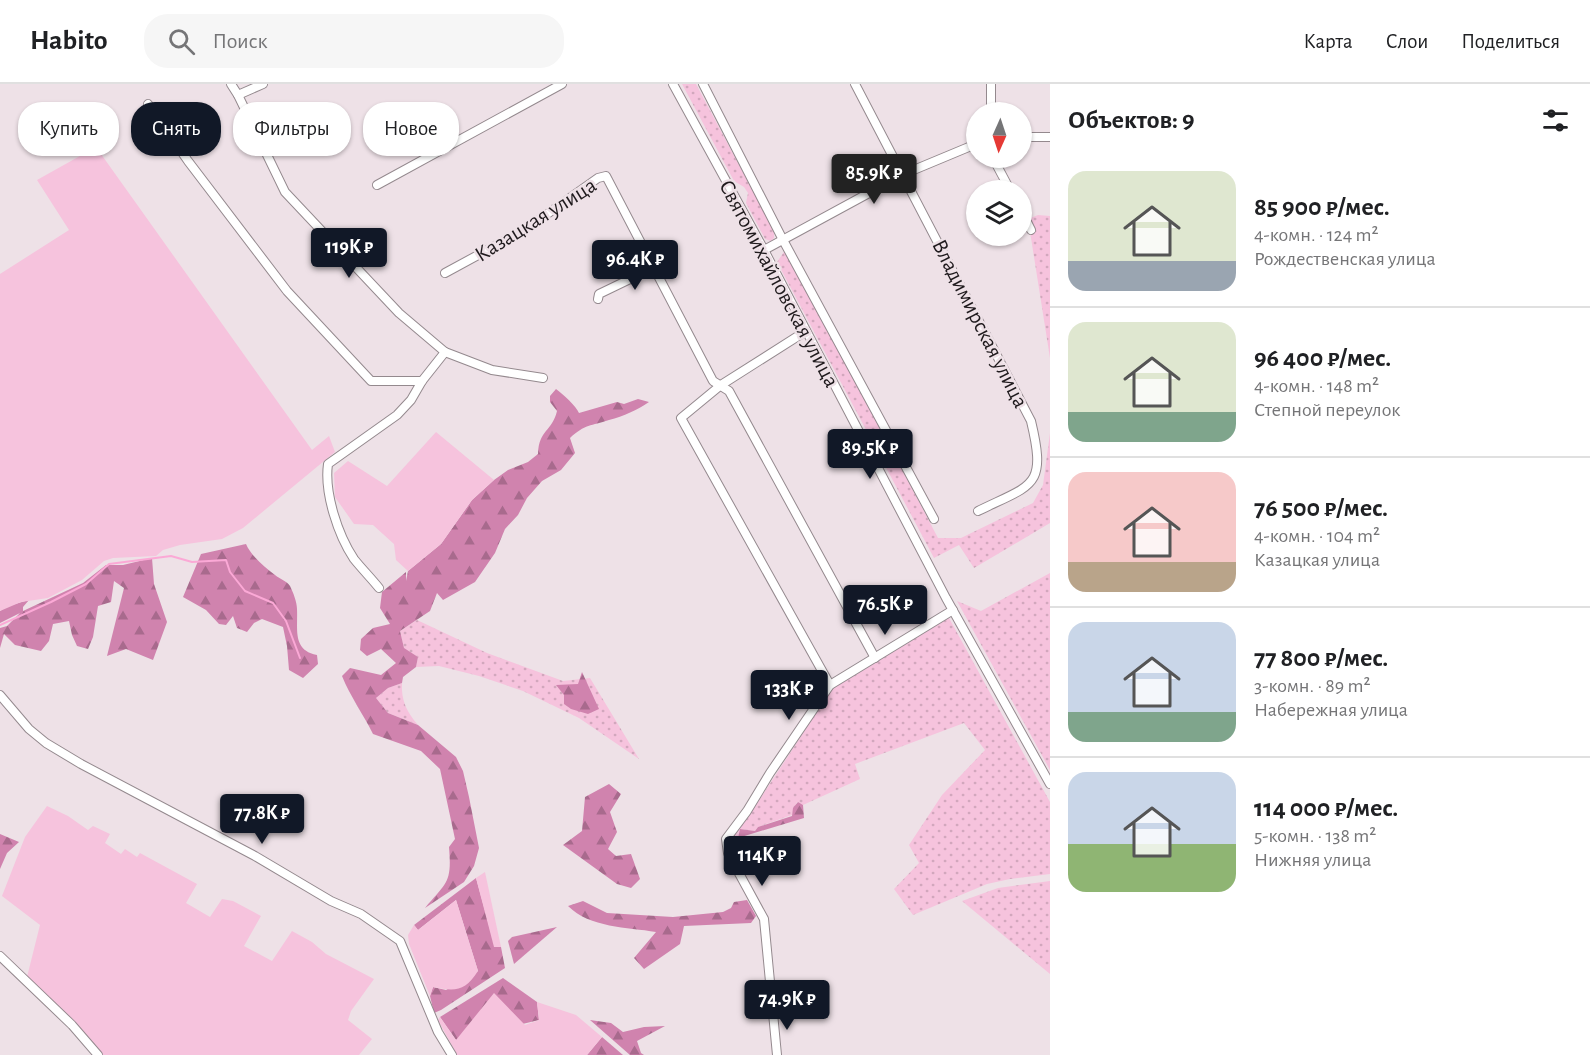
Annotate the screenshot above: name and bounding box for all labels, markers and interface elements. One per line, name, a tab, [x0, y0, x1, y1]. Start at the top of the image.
search box	[144, 14, 564, 68]
icon: search	[165, 25, 198, 58]
text: Habito	[30, 27, 108, 55]
text: Поиск	[213, 30, 268, 52]
text: Карта	[1303, 31, 1353, 52]
text: Слои	[1386, 31, 1428, 52]
text: Поделиться	[1461, 31, 1560, 52]
chip: Купить	[18, 102, 119, 156]
chip: Снять	[131, 102, 221, 156]
chip: Фильтры	[233, 102, 351, 156]
chip: Новое	[363, 102, 459, 156]
north arrow	[966, 102, 1032, 168]
map controls	[966, 102, 1032, 246]
icon: filters	[1539, 104, 1572, 137]
text: Объектов: 9	[1068, 107, 1195, 133]
pin: 85.9K ₽	[819, 154, 929, 205]
text: 85.9K ₽	[846, 163, 902, 183]
street label: Казацкая улица	[471, 174, 600, 266]
street label: Святомихайловская улица	[715, 176, 843, 391]
button: layers	[966, 180, 1032, 246]
text: 85 900 ₽/мес.	[1254, 194, 1390, 220]
icon: home	[1116, 195, 1188, 267]
text: 4-комн. · 124 m²	[1254, 225, 1379, 245]
pin: 119K ₽	[300, 228, 398, 279]
street label: Владимирская улица	[928, 236, 1032, 411]
text: 119K ₽	[325, 237, 373, 257]
pin: 96.4K ₽	[580, 240, 690, 291]
text: 96.4K ₽	[606, 249, 664, 269]
text: Рождественская улица	[1254, 249, 1436, 269]
text: 96 400 ₽/мес.	[1254, 345, 1391, 371]
icon: home	[1116, 346, 1188, 418]
text: 4-комн. · 148 m²	[1254, 376, 1379, 396]
text: Степной переулок	[1254, 400, 1400, 420]
pin: 89.5K ₽	[815, 429, 925, 480]
text: 89.5K ₽	[842, 438, 898, 458]
text: 76 500 ₽/мес.	[1254, 495, 1388, 521]
icon: home	[1116, 496, 1188, 568]
text: 4-комн. · 104 m²	[1254, 526, 1380, 546]
text: Казацкая улица	[1254, 550, 1380, 570]
pin: 76.5K ₽	[830, 585, 940, 636]
text: 76.5K ₽	[857, 594, 913, 614]
text: 77 800 ₽/мес.	[1254, 645, 1388, 671]
icon: home	[1116, 646, 1188, 718]
pin: 133K ₽	[740, 670, 838, 721]
text: 3-комн. · 89 m²	[1254, 676, 1370, 696]
text: 133K ₽	[765, 679, 813, 699]
text: Набережная улица	[1254, 700, 1408, 720]
pin: 77.8K ₽	[207, 794, 317, 845]
text: 114 000 ₽/мес.	[1254, 795, 1398, 821]
icon: home	[1116, 796, 1188, 868]
text: 77.8K ₽	[234, 803, 290, 823]
text: 5-комн. · 138 m²	[1254, 826, 1376, 846]
pin: 114K ₽	[713, 836, 811, 887]
text: 114K ₽	[738, 845, 786, 865]
text: Нижняя улица	[1254, 850, 1371, 870]
pin: 74.9K ₽	[732, 980, 842, 1031]
text: 74.9K ₽	[759, 989, 816, 1009]

